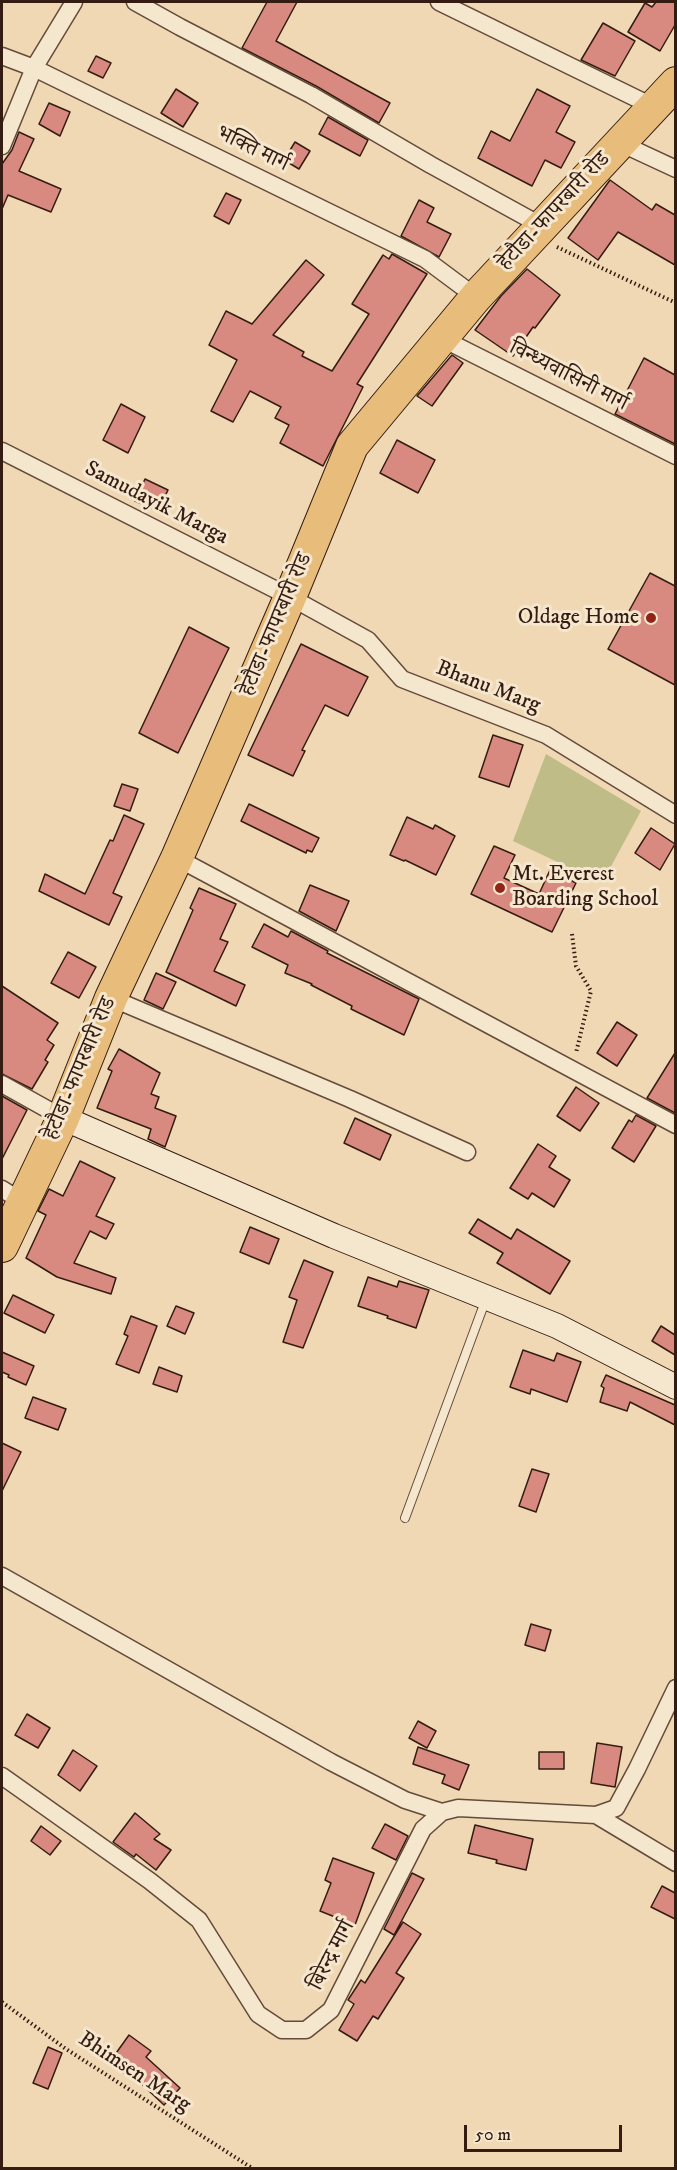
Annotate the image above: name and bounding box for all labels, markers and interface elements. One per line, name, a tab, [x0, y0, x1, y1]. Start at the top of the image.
street label: भक्ति मार्ग	[211, 121, 293, 179]
street label: हेटौडा-फापरबारी रोड	[493, 147, 617, 277]
street label: विन्ध्यवासिनी मार्ग	[504, 336, 632, 418]
street label: Samudayik Marga	[80, 456, 232, 552]
street label: हेटौडा-फापरबारी रोड	[235, 550, 319, 700]
place label: Oldage Home	[518, 605, 639, 631]
marker: Oldage Home	[644, 611, 658, 625]
street label: Bhanu Marg	[432, 656, 544, 720]
place label: Mt. Everest Boarding School	[512, 862, 658, 914]
marker: Mt. Everest Boarding School	[493, 881, 507, 895]
street label: हेटौडा-फापरबारी रोड	[39, 994, 123, 1144]
street label: बिरेन्द्र मार्ग	[304, 1917, 362, 1995]
street label: Bhimsen Marg	[73, 2027, 195, 2119]
scale bar	[467, 2113, 624, 2151]
text: 50 m	[475, 2124, 511, 2146]

